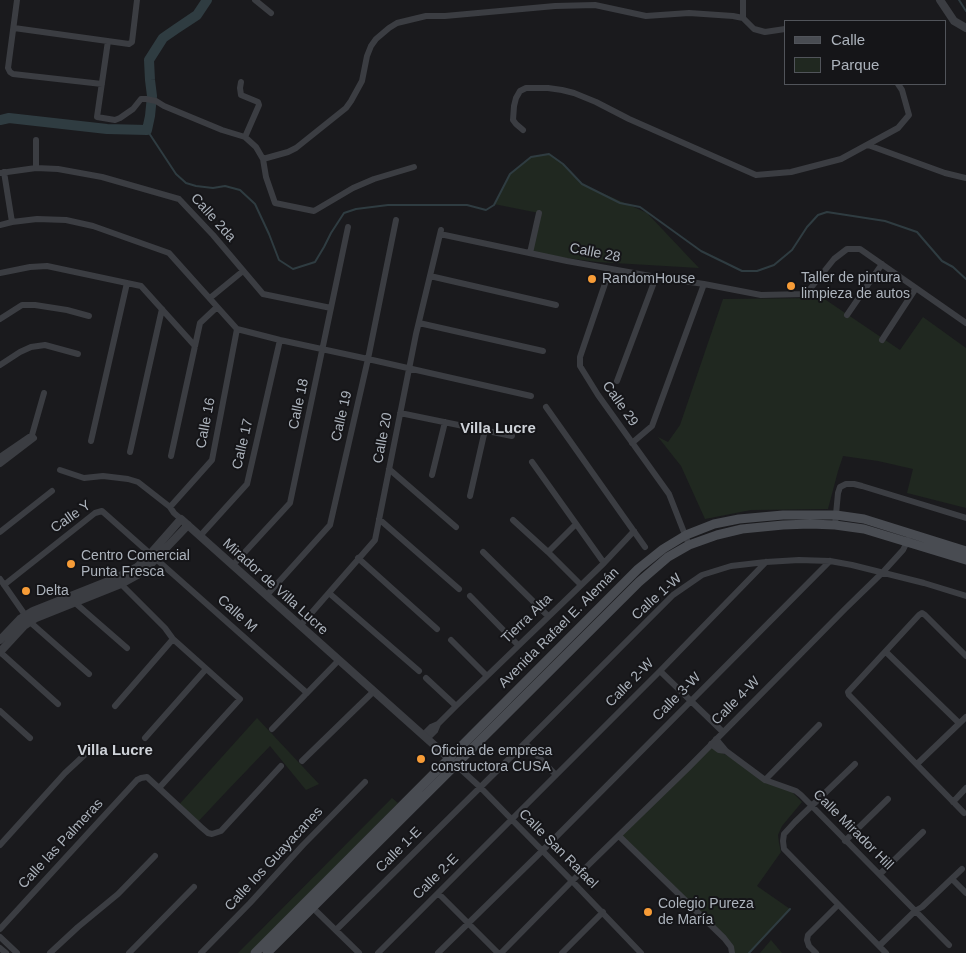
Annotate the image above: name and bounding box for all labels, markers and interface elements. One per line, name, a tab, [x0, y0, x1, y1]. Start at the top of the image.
legend	[784, 20, 946, 85]
text: Calle	[831, 31, 865, 48]
text: Parque	[831, 56, 879, 73]
street label: Calle 2da	[187, 190, 239, 246]
street label: Calle 28	[568, 240, 622, 266]
place label: Taller de pintura limpieza de autos	[801, 270, 910, 302]
place label: RandomHouse	[602, 271, 695, 287]
marker: RandomHouse	[586, 273, 598, 285]
marker: Taller de pintura limpieza de autos	[785, 280, 797, 292]
street label: Calle 18	[285, 377, 313, 431]
street label: Calle 29	[598, 378, 642, 430]
street label: Calle 19	[328, 389, 356, 443]
street label: Calle 16	[193, 396, 219, 450]
street label: Calle 20	[370, 411, 396, 465]
street label: Calle 17	[229, 417, 257, 471]
district label: Villa Lucre	[460, 420, 536, 438]
street label: Calle Y	[48, 497, 94, 537]
street label: Mirador de Villa Lucre	[219, 535, 331, 639]
place label: Centro Comercial Punta Fresca	[81, 548, 190, 580]
marker: Centro Comercial Punta Fresca	[65, 558, 77, 570]
street label: Avenida Rafael E. Alemán	[495, 564, 623, 692]
street label: Calle 1-W	[629, 570, 685, 624]
place label: Delta	[36, 583, 69, 599]
marker: Delta	[20, 585, 32, 597]
street label: Tierra Alta	[498, 591, 556, 647]
street label: Calle M	[214, 592, 260, 636]
street label: Calle 2-W	[602, 655, 658, 711]
street label: Calle 3-W	[649, 669, 705, 725]
street label: Calle 4-W	[708, 673, 764, 729]
district label: Villa Lucre	[77, 742, 153, 760]
place label: Oficina de empresa constructora CUSA	[431, 743, 552, 776]
marker: Oficina de empresa constructora CUSA	[415, 753, 427, 765]
street label: Calle Mirador Hill	[809, 786, 897, 874]
street label: Calle las Palmeras	[15, 796, 107, 892]
street label: Calle los Guayacanes	[221, 803, 327, 915]
street label: Calle San Rafael	[515, 806, 601, 892]
street label: Calle 1-E	[373, 824, 425, 876]
street label: Calle 2-E	[410, 851, 462, 903]
place label: Colegio Pureza de María	[658, 896, 754, 929]
marker: Colegio Pureza de María	[642, 906, 654, 918]

